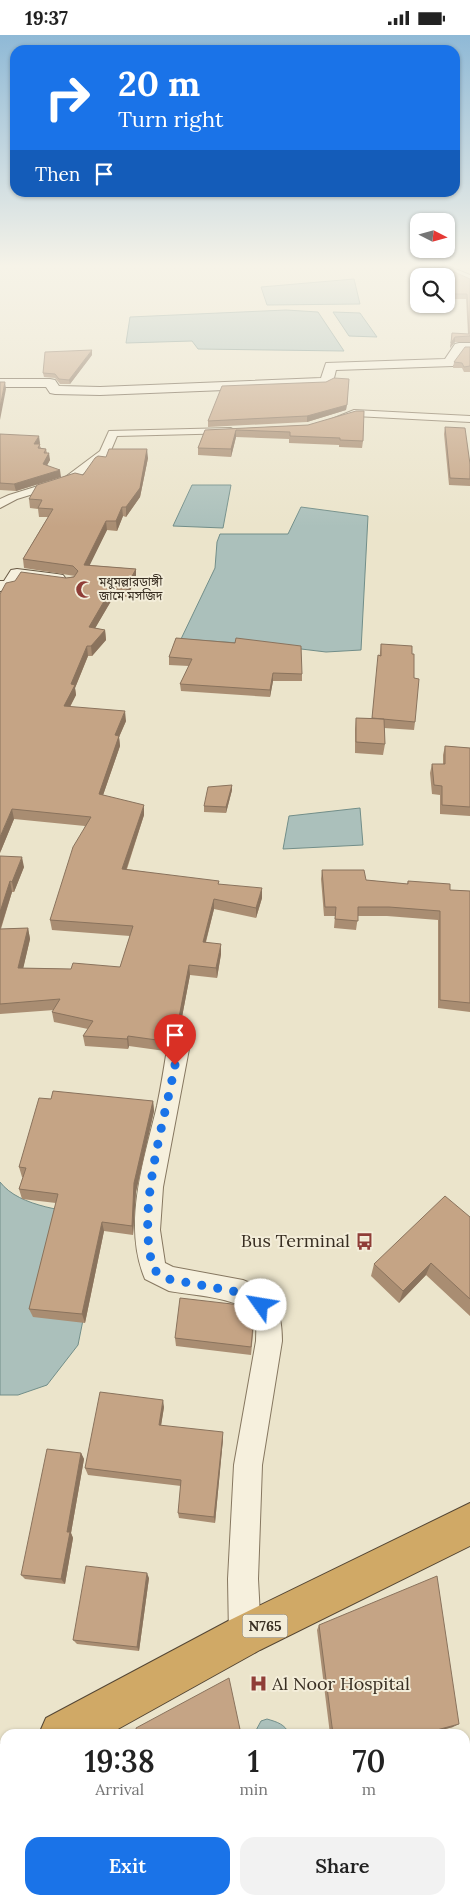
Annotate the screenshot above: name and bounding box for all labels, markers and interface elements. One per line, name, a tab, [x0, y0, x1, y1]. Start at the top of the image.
text: 19:37	[25, 6, 68, 30]
text: 20 m	[118, 61, 200, 106]
icon: right	[35, 65, 100, 130]
text: Turn right	[118, 105, 223, 133]
icon: arrive	[90, 160, 118, 188]
text: Then	[35, 162, 80, 186]
north arrow	[410, 213, 455, 257]
map controls	[410, 213, 455, 313]
button: search	[410, 268, 455, 313]
place label: মধুমল্লারডাঙ্গী জামে মসজিদ	[98, 574, 163, 603]
mosque icon: মধুমল্লারডাঙ্গী জামে মসজিদ	[75, 579, 95, 599]
pin	[154, 1014, 196, 1065]
icon: arrive	[161, 1021, 189, 1049]
place label: Bus Terminal	[241, 1229, 350, 1252]
bus stop icon: Bus Terminal	[354, 1231, 374, 1251]
position arrow	[234, 1278, 286, 1330]
road number: N765	[242, 1615, 288, 1637]
place label: Al Noor Hospital	[271, 1672, 410, 1695]
hospital icon: Al Noor Hospital	[248, 1674, 268, 1694]
text: 19:38	[85, 1742, 155, 1780]
text: 1	[248, 1742, 260, 1780]
text: 70	[353, 1742, 385, 1780]
text: Arrival	[95, 1779, 144, 1799]
text: min	[239, 1779, 268, 1799]
text: m	[362, 1779, 376, 1799]
button: Exit	[25, 1837, 230, 1895]
button: Share	[240, 1837, 445, 1895]

